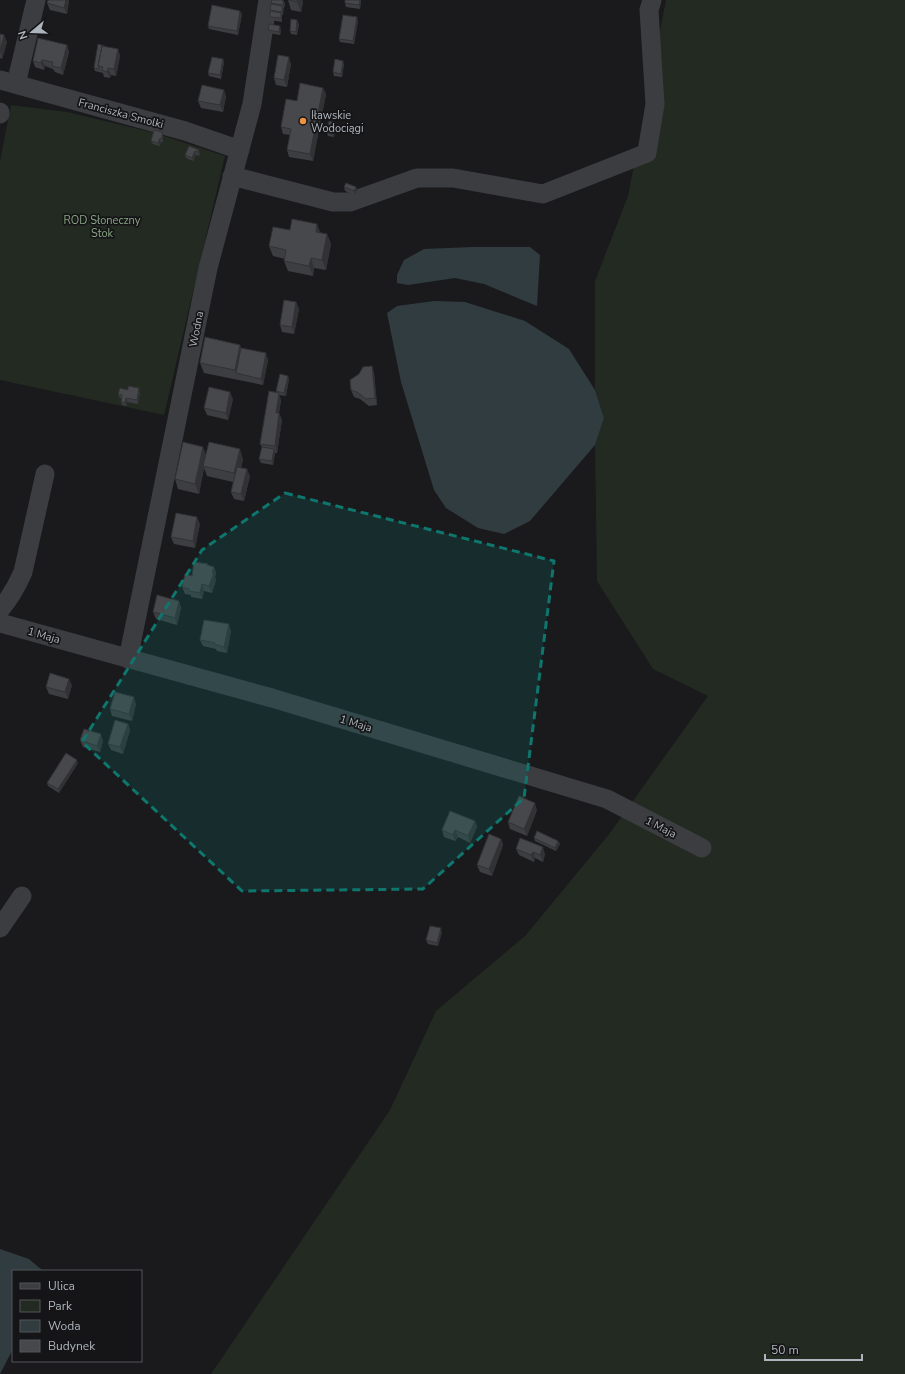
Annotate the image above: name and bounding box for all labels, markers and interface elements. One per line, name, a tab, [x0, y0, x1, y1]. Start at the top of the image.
north arrow	[12, 12, 52, 52]
text: N	[15, 29, 31, 41]
street label: Franciszka Smolki	[77, 95, 165, 132]
place label: Iławskie Wodociągi	[311, 108, 364, 136]
marker: Iławskie Wodociągi	[298, 116, 308, 126]
park label: ROD Słoneczny Stok	[64, 213, 141, 241]
street label: Wodna	[186, 310, 207, 348]
street label: 1 Maja	[26, 624, 62, 647]
street label: 1 Maja	[338, 711, 374, 736]
street label: 1 Maja	[643, 813, 679, 842]
legend	[12, 1270, 142, 1362]
text: Ulica	[48, 1278, 75, 1294]
text: Park	[48, 1298, 73, 1314]
text: Woda	[48, 1318, 81, 1334]
scale bar	[765, 1336, 862, 1362]
text: Budynek	[48, 1338, 96, 1354]
text: 50 m	[771, 1342, 799, 1358]

